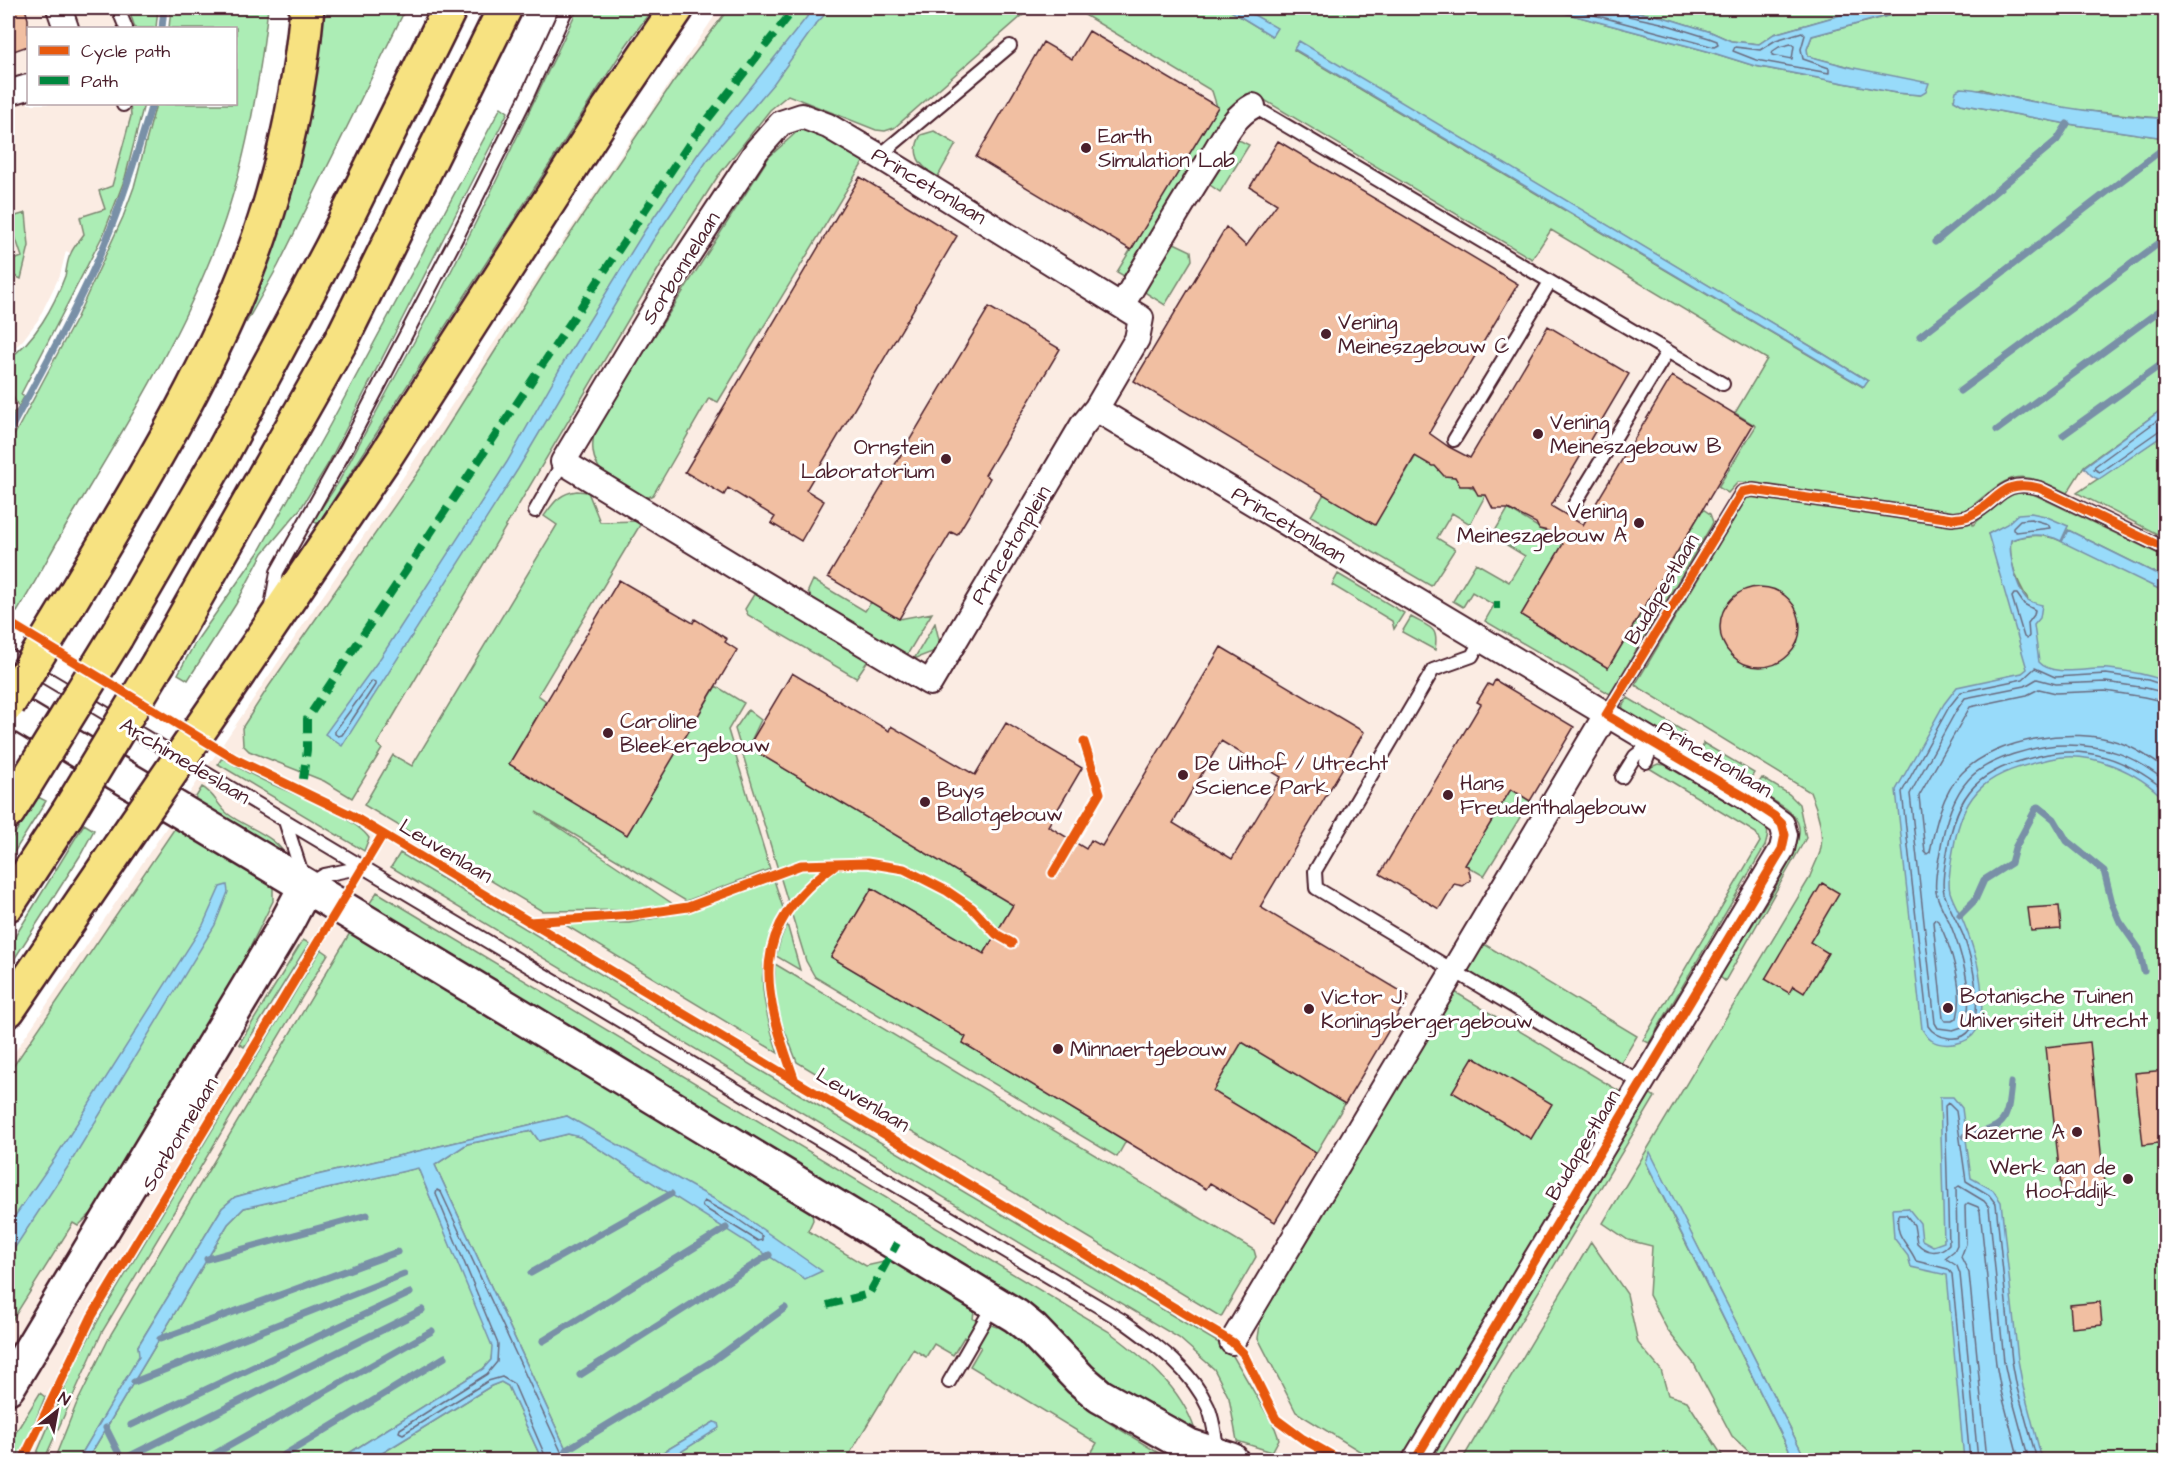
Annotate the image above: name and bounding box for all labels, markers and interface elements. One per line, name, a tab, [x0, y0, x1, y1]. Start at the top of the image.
legend	[27, 27, 237, 105]
text: Cycle path	[81, 39, 170, 65]
text: Path	[81, 69, 118, 94]
place label: Earth Simulation Lab	[1098, 122, 1235, 175]
street label: Princetonlaan	[866, 140, 992, 232]
marker: Earth Simulation Lab	[1079, 141, 1093, 155]
street label: Sorbonnelaan	[635, 206, 727, 330]
place label: Vening Meineszgebouw C	[1338, 308, 1510, 363]
marker: Vening Meineszgebouw C	[1319, 327, 1333, 341]
place label: Vening Meineszgebouw B	[1550, 408, 1722, 463]
marker: Vening Meineszgebouw B	[1531, 427, 1545, 441]
place label: Ornstein Laboratorium	[801, 433, 935, 486]
marker: Ornstein Laboratorium	[939, 452, 953, 466]
street label: Princetonlaan	[1226, 479, 1352, 571]
street label: Princetonplein	[964, 480, 1059, 610]
place label: Vening Meineszgebouw A	[1457, 497, 1628, 552]
marker: Vening Meineszgebouw A	[1632, 516, 1646, 530]
street label: Budapestlaan	[1618, 528, 1707, 650]
place label: Caroline Bleekergebouw	[620, 707, 770, 762]
street label: Archimedeslaan	[114, 711, 256, 811]
street label: Princetonlaan	[1652, 713, 1778, 805]
marker: Caroline Bleekergebouw	[601, 726, 615, 740]
place label: De Uithof / Utrecht Science Park	[1195, 749, 1389, 802]
marker: De Uithof / Utrecht Science Park	[1176, 768, 1190, 782]
place label: Hans Freudenthalgebouw	[1460, 769, 1647, 824]
place label: Buys Ballotgebouw	[937, 776, 1063, 831]
marker: Hans Freudenthalgebouw	[1441, 788, 1455, 802]
marker: Buys Ballotgebouw	[918, 795, 932, 809]
street label: Leuvenlaan	[394, 812, 498, 890]
place label: Botanische Tuinen Universiteit Utrecht	[1960, 982, 2149, 1035]
place label: Victor J. Koningsbergergebouw	[1321, 983, 1533, 1038]
marker: Botanische Tuinen Universiteit Utrecht	[1941, 1001, 1955, 1015]
marker: Victor J. Koningsbergergebouw	[1302, 1002, 1316, 1016]
place label: Minnaertgebouw	[1070, 1035, 1227, 1066]
marker: Minnaertgebouw	[1051, 1042, 1065, 1056]
street label: Leuvenlaan	[811, 1061, 915, 1139]
street label: Sorbonnelaan	[135, 1072, 225, 1196]
street label: Budapestlaan	[1539, 1084, 1628, 1206]
place label: Kazerne A	[1965, 1118, 2066, 1147]
marker: Kazerne A	[2070, 1125, 2084, 1139]
place label: Werk aan de Hoofddijk	[1990, 1153, 2116, 1206]
marker: Werk aan de Hoofddijk	[2121, 1172, 2135, 1186]
north arrow	[27, 1381, 87, 1441]
text: N	[54, 1387, 74, 1411]

